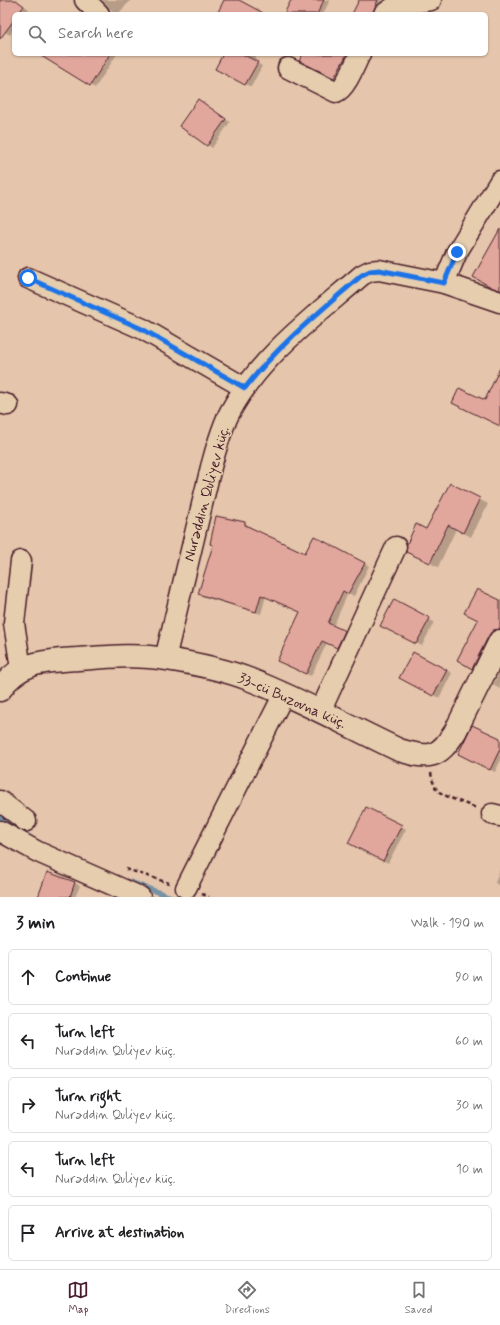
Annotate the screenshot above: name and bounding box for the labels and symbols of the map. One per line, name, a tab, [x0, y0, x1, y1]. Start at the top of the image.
route end	[448, 243, 466, 261]
route start	[19, 269, 37, 287]
street label: Nurəddin Quliyev küç.	[179, 424, 235, 564]
street label: 33-cü Buzovna küç.	[235, 668, 349, 734]

